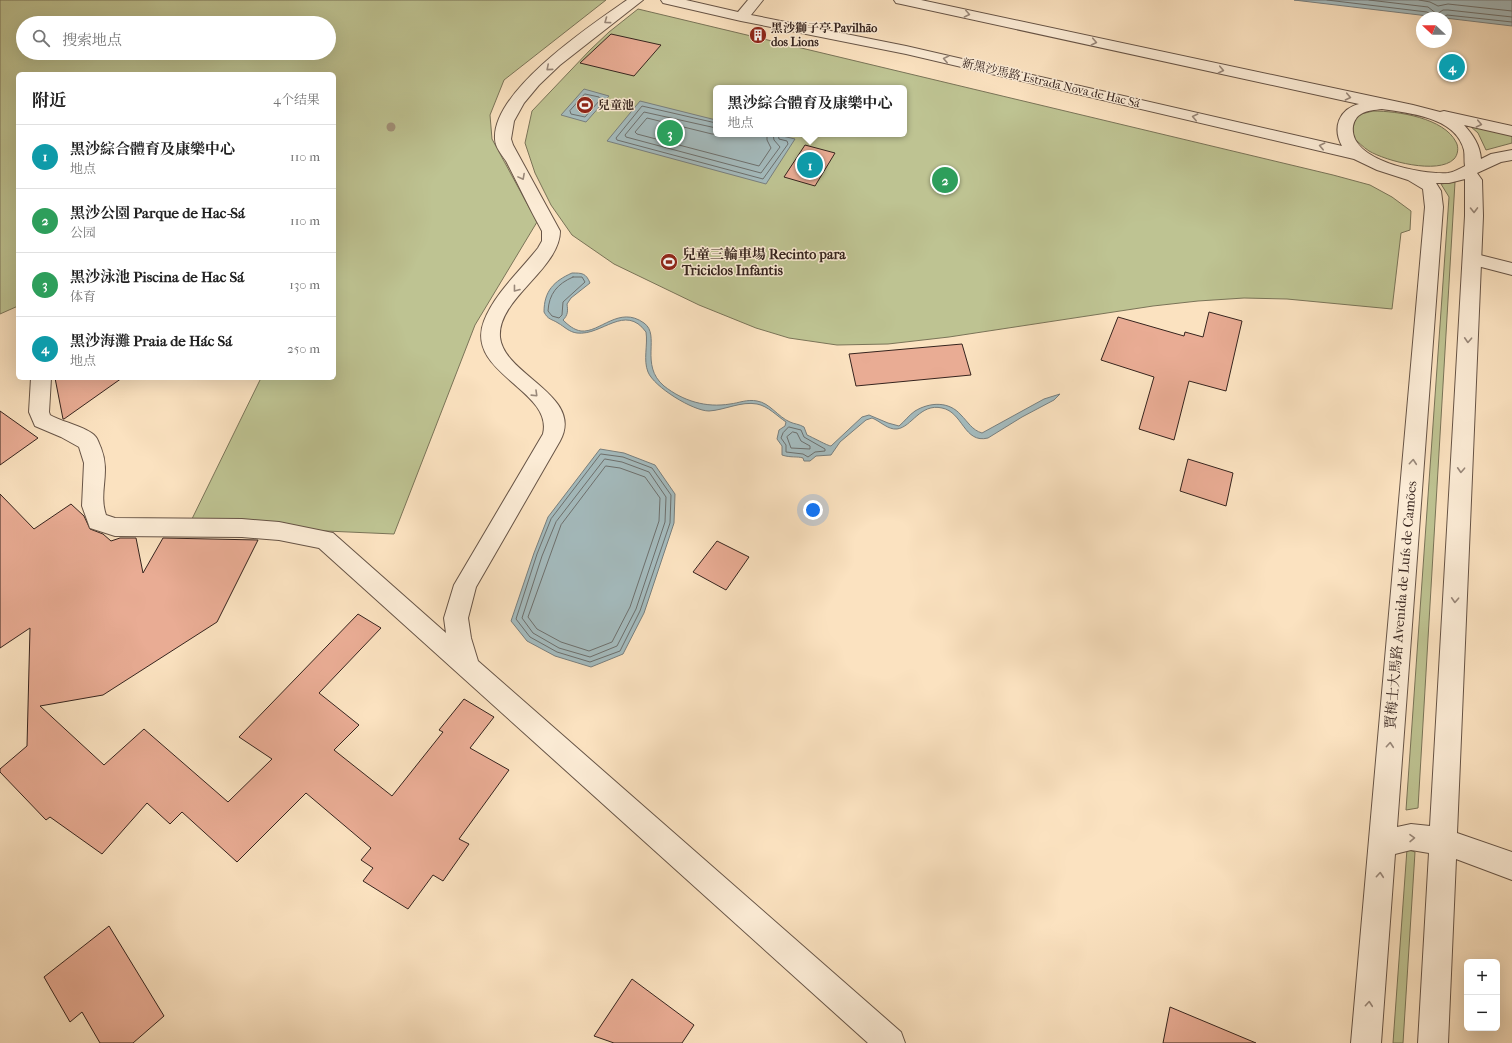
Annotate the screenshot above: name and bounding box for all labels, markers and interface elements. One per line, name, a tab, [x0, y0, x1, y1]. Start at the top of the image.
one-way arrow	[963, 10, 970, 18]
north arrow	[1416, 12, 1452, 48]
search box	[16, 16, 336, 60]
one-way arrow	[604, 16, 611, 24]
place label: 黑沙獅子亭 Pavilhão dos Lions	[771, 21, 877, 49]
building icon: 黑沙獅子亭 Pavilhão dos Lions	[748, 25, 768, 45]
icon: search	[30, 27, 52, 49]
text: 搜索地点	[62, 31, 122, 49]
one-way arrow	[1090, 37, 1097, 45]
pin: 4	[1439, 52, 1465, 82]
one-way arrow	[942, 55, 949, 64]
street label: 新黑沙馬路 Estrada Nova de Hac Sá	[961, 56, 1142, 110]
one-way arrow	[546, 63, 553, 70]
one-way arrow	[1217, 65, 1224, 73]
popup	[713, 85, 907, 137]
text: 附近	[32, 90, 66, 110]
text: 4个结果	[273, 92, 320, 107]
one-way arrow	[1344, 93, 1351, 101]
text: 黑沙綜合體育及康樂中心	[727, 94, 893, 112]
sports icon: 兒童池	[575, 95, 595, 115]
place label: 兒童池	[598, 98, 634, 112]
one-way arrow	[1192, 113, 1198, 121]
text: 地点	[727, 115, 754, 130]
pin: 3	[657, 118, 683, 148]
one-way arrow	[1476, 119, 1482, 127]
text: 黑沙綜合體育及康樂中心	[70, 140, 235, 158]
one-way arrow	[1319, 143, 1325, 151]
text: 1	[43, 149, 47, 164]
text: 110 m	[290, 149, 320, 164]
pin: 1	[797, 150, 823, 180]
text: 地点	[70, 161, 96, 176]
pin: 2	[932, 165, 958, 195]
one-way arrow	[518, 173, 525, 180]
text: 黑沙公園 Parque de Hac-Sá	[70, 204, 245, 222]
one-way arrow	[1470, 207, 1478, 213]
text: 2	[42, 213, 48, 228]
text: 110 m	[290, 213, 320, 228]
text: 公园	[70, 225, 96, 240]
place label: 兒童三輪車場 Recinto para Triciclos Infantis	[681, 246, 846, 279]
sports icon: 兒童三輪車場 Recinto para Triciclos Infantis	[659, 252, 679, 272]
text: 黑沙泳池 Piscina de Hac Sá	[70, 268, 244, 286]
text: 3	[42, 277, 48, 292]
text: 130 m	[289, 277, 320, 292]
one-way arrow	[514, 284, 521, 291]
text: 体育	[70, 289, 96, 304]
text: 黑沙海灘 Praia de Hác Sá	[70, 332, 232, 350]
one-way arrow	[1463, 337, 1472, 343]
text: 4	[41, 341, 49, 356]
text: 250 m	[287, 341, 320, 356]
text: 地点	[70, 353, 96, 368]
one-way arrow	[530, 389, 538, 397]
one-way arrow	[1408, 459, 1417, 465]
one-way arrow	[1457, 467, 1466, 473]
street label: 賈梅士大馬路 Avenida de Luís de Camões	[1382, 480, 1420, 730]
your location	[803, 500, 823, 520]
one-way arrow	[1451, 597, 1459, 603]
one-way arrow	[1386, 742, 1395, 748]
one-way arrow	[1409, 834, 1415, 842]
one-way arrow	[1375, 872, 1384, 878]
map controls	[1464, 959, 1500, 1031]
button: +	[1464, 959, 1500, 995]
button: −	[1464, 995, 1500, 1031]
one-way arrow	[1365, 1001, 1374, 1007]

